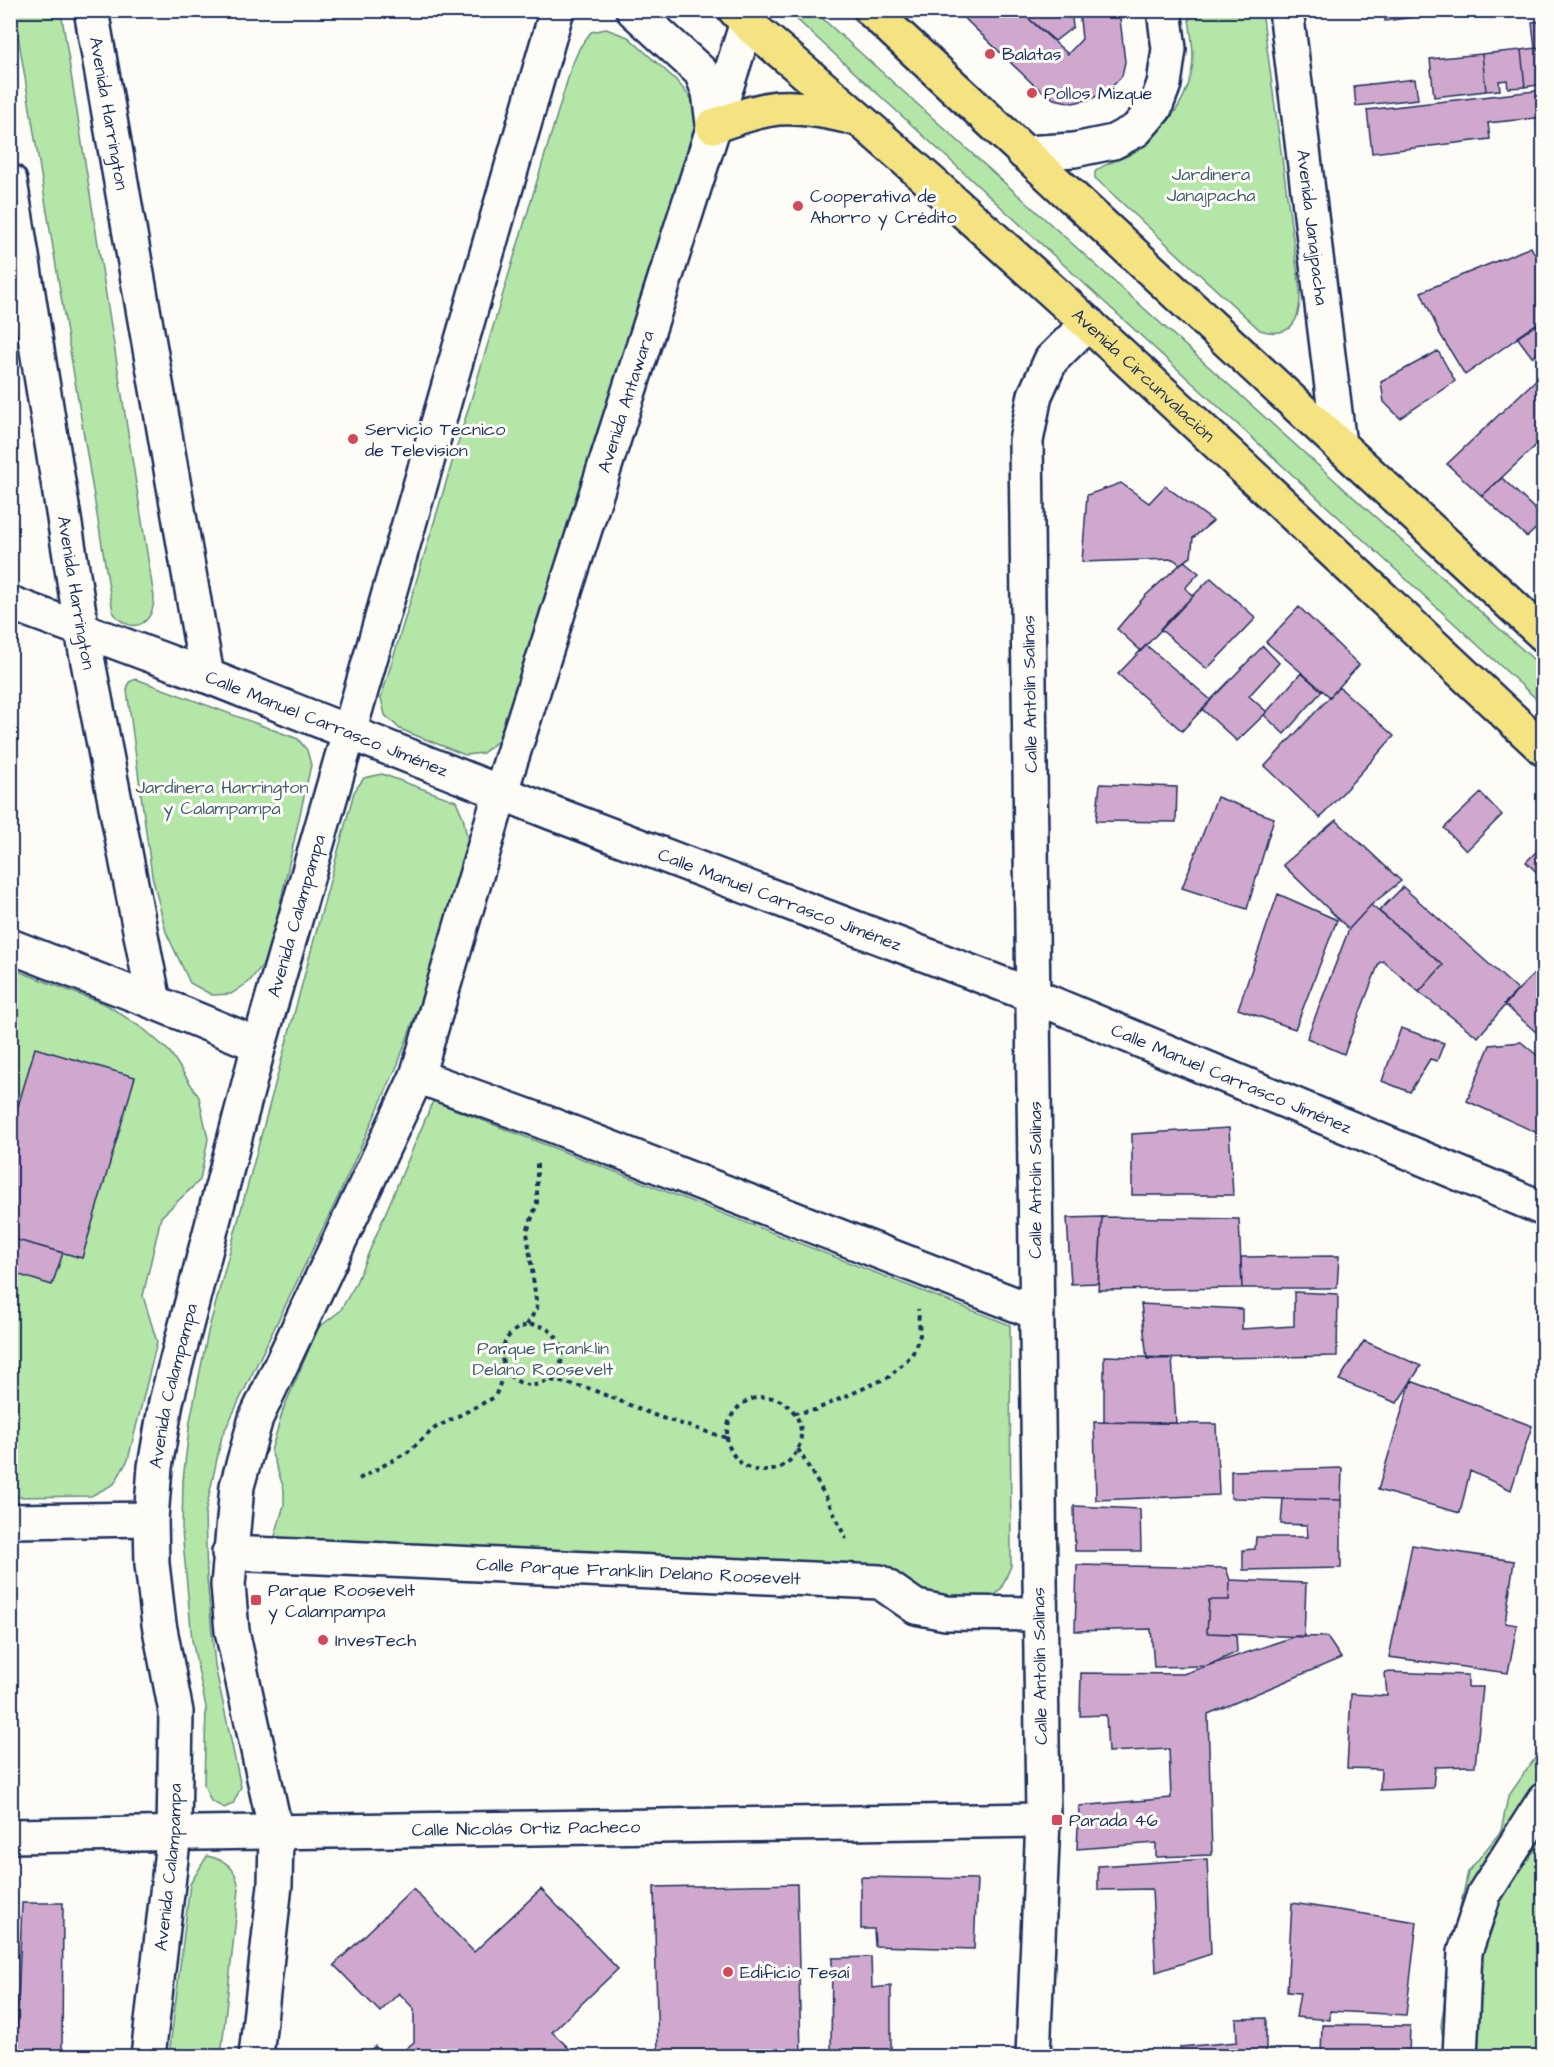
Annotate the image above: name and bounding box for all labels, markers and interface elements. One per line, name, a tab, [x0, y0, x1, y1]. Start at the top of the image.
street label: Avenida Harrington	[83, 35, 135, 192]
place label: Balatas	[1002, 42, 1061, 67]
marker: Balatas	[983, 47, 997, 61]
place label: Pollos Mizque	[1044, 81, 1153, 106]
marker: Pollos Mizque	[1025, 86, 1039, 100]
street label: Avenida Janajpacha	[1291, 148, 1334, 307]
park label: Jardinera Janajpacha	[1167, 162, 1255, 208]
place label: Cooperativa de Ahorro y Crédito	[810, 184, 957, 231]
marker: Cooperativa de Ahorro y Crédito	[791, 199, 805, 213]
street label: Avenida Circunvalación	[1066, 303, 1221, 448]
street label: Avenida Antawara	[591, 327, 660, 476]
place label: Servicio Tecnico de Television	[365, 417, 505, 463]
marker: Servicio Tecnico de Television	[346, 432, 360, 446]
street label: Avenida Harrington	[51, 514, 102, 672]
street label: Calle Antolín Salinas	[1016, 615, 1044, 773]
street label: Calle Manuel Carrasco Jiménez	[202, 664, 452, 783]
park label: Jardinera Harrington y Calampampa	[136, 775, 308, 822]
street label: Avenida Calampampa	[261, 831, 331, 1000]
street label: Calle Manuel Carrasco Jiménez	[654, 842, 905, 957]
street label: Calle Manuel Carrasco Jiménez	[1107, 1017, 1356, 1140]
street label: Calle Antolín Salinas	[1023, 1101, 1048, 1259]
street label: Avenida Calampampa	[143, 1301, 204, 1470]
park label: Parque Franklin Delano Roosevelt	[473, 1336, 614, 1382]
street label: Calle Parque Franklin Delano Roosevelt	[476, 1552, 802, 1591]
place label: Parque Roosevelt y Calampampa	[268, 1578, 416, 1625]
street label: Calle Antolín Salinas	[1026, 1587, 1054, 1745]
marker: Parque Roosevelt y Calampampa	[249, 1593, 263, 1607]
place label: InvesTech	[335, 1628, 416, 1653]
marker: InvesTech	[316, 1633, 330, 1647]
street label: Avenida Calampampa	[148, 1783, 187, 1952]
place label: Parada 46	[1069, 1808, 1158, 1833]
marker: Parada 46	[1050, 1813, 1064, 1827]
street label: Calle Nicolás Ortiz Pacheco	[411, 1814, 641, 1842]
place label: Edificio Tesaí	[740, 1960, 850, 1985]
marker: Edificio Tesaí	[721, 1965, 735, 1979]

